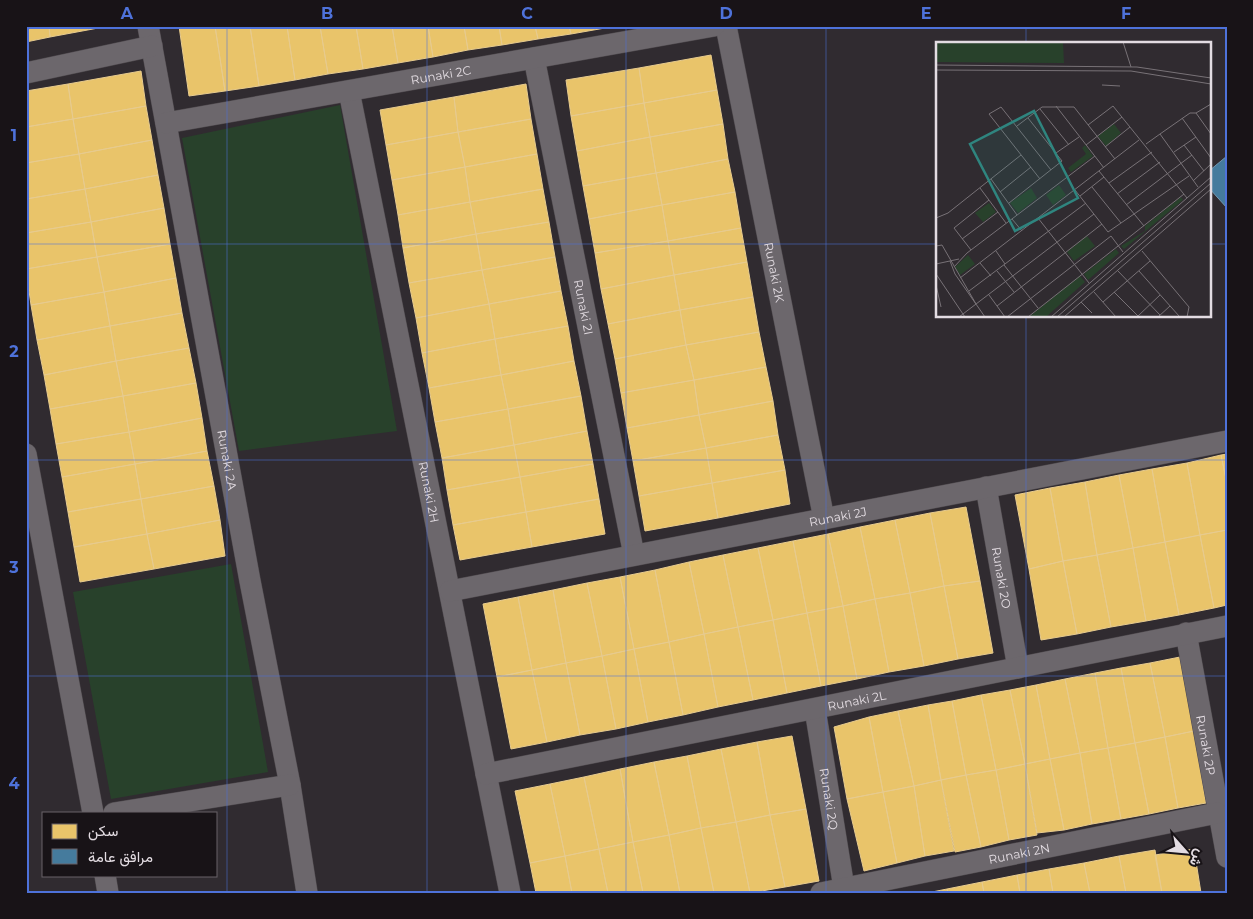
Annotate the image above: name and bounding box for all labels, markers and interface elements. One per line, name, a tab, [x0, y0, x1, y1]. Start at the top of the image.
text: A	[120, 4, 134, 23]
text: B	[321, 4, 333, 23]
text: C	[521, 4, 533, 23]
text: D	[719, 4, 733, 23]
text: E	[921, 4, 931, 23]
text: F	[1121, 4, 1131, 23]
inset map	[936, 42, 1210, 318]
street label: Runaki 2C	[409, 62, 473, 87]
text: 1	[11, 126, 17, 145]
street label: Runaki 2K	[762, 241, 788, 304]
street label: Runaki 2I	[571, 278, 597, 336]
text: 2	[9, 342, 19, 361]
street label: Runaki 2A	[215, 428, 241, 491]
street label: Runaki 2H	[416, 460, 443, 524]
street label: Runaki 2J	[808, 503, 868, 529]
street label: Runaki 2O	[989, 546, 1015, 610]
text: 3	[8, 558, 19, 577]
street label: Runaki 2L	[826, 687, 887, 713]
street label: Runaki 2P	[1194, 714, 1219, 776]
street label: Runaki 2Q	[817, 767, 842, 831]
text: 4	[8, 774, 20, 793]
legend	[42, 812, 218, 876]
text: سكن	[88, 821, 118, 841]
north arrow	[1160, 826, 1210, 876]
street label: Runaki 2N	[987, 839, 1051, 867]
text: ش	[1186, 846, 1209, 870]
text: مرافق عامة	[88, 847, 153, 867]

